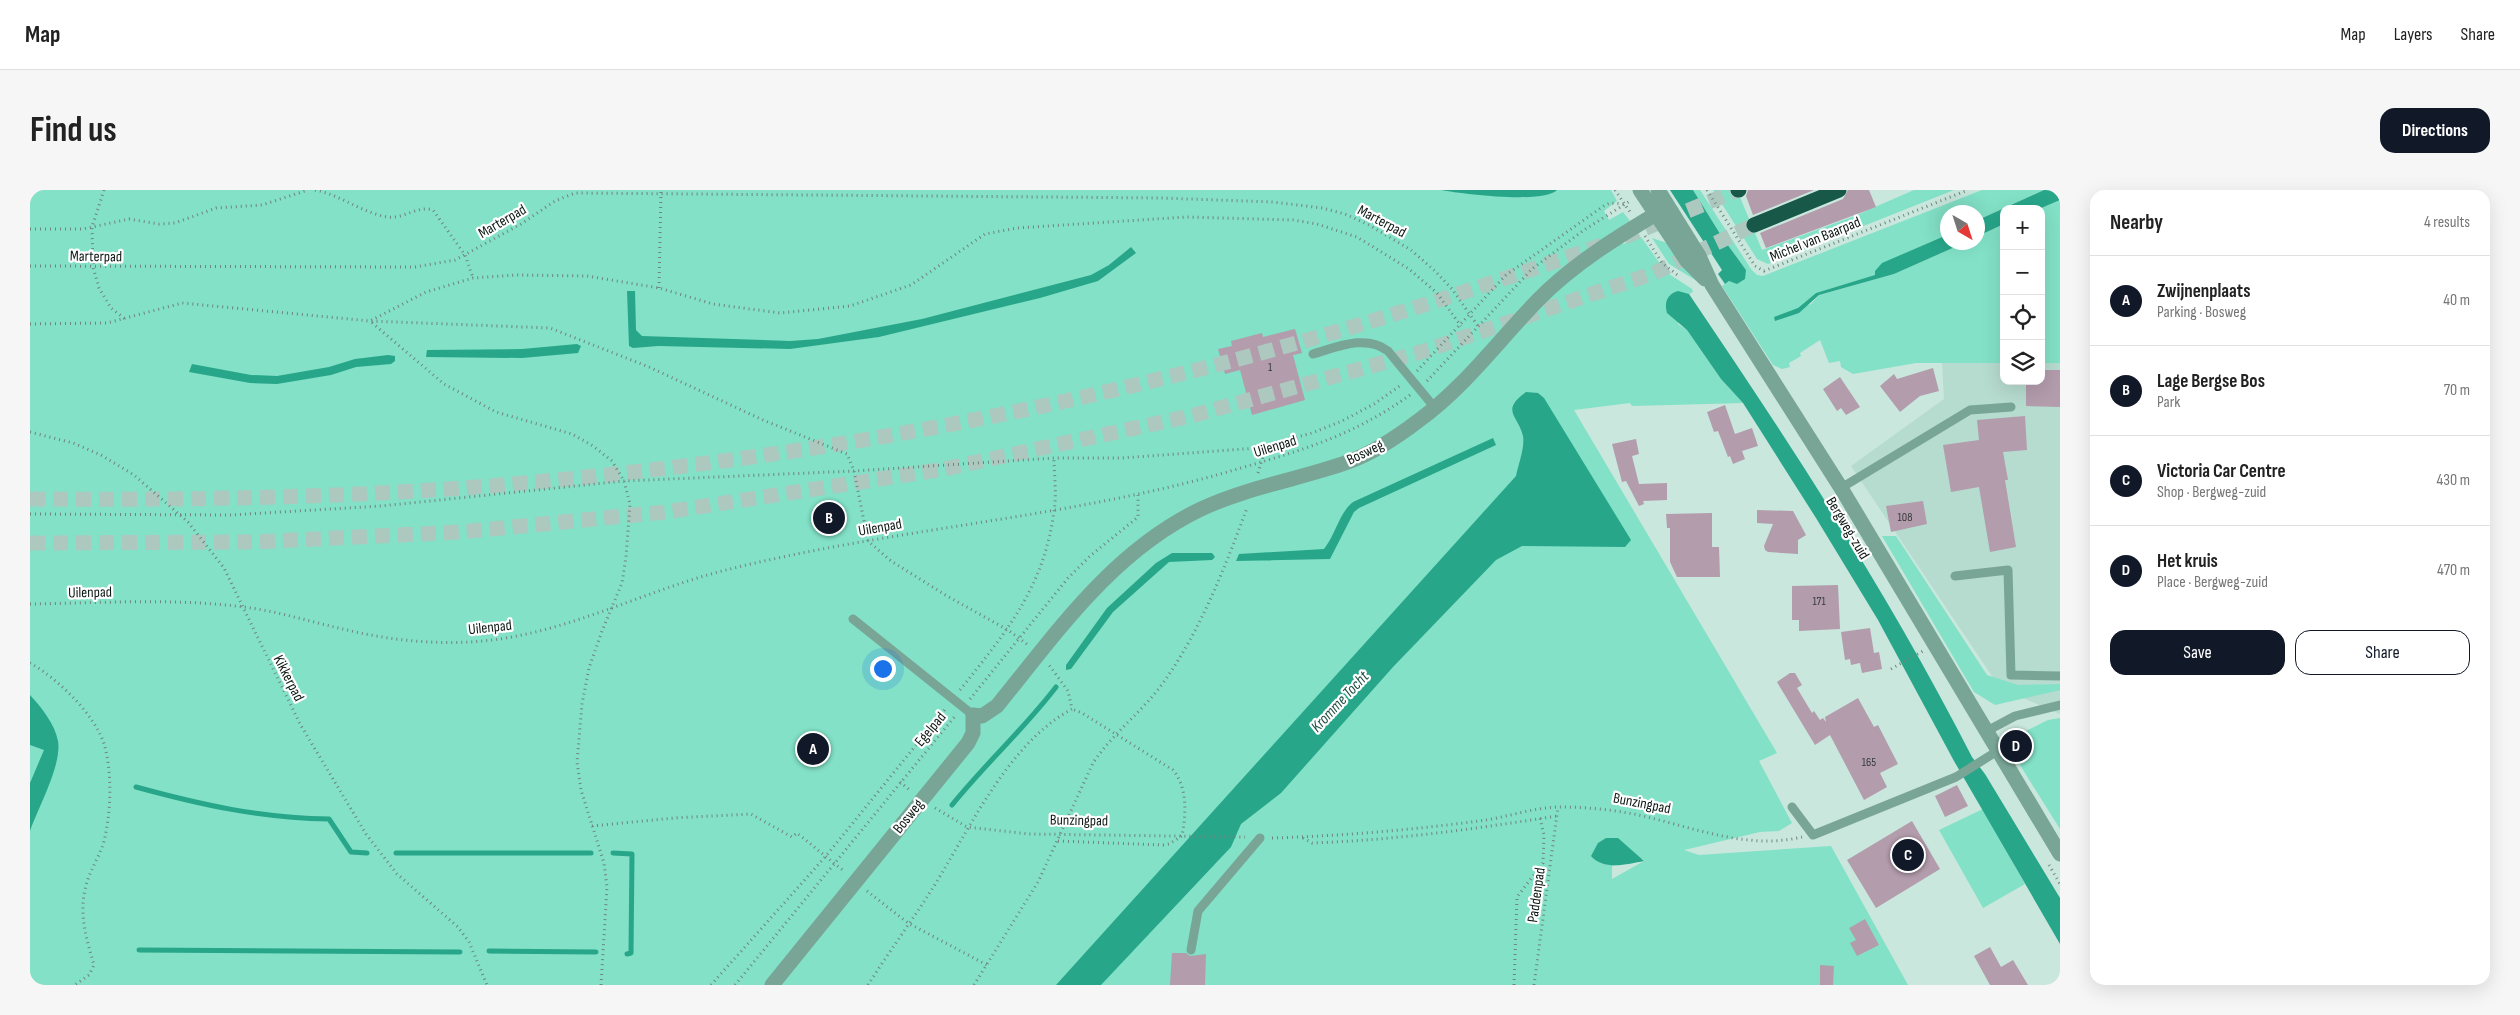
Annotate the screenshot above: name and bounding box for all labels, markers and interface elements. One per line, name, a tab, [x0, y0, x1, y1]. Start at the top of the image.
text: Map	[25, 20, 60, 49]
text: Map	[2341, 24, 2366, 45]
text: Layers	[2394, 24, 2433, 45]
text: Share	[2461, 24, 2495, 45]
button: Directions	[2380, 108, 2490, 153]
text: Find us	[30, 109, 117, 152]
street label: Marterpad	[475, 200, 530, 243]
street label: Marterpad	[1354, 201, 1409, 242]
north arrow	[1940, 205, 1985, 250]
map controls	[2000, 205, 2045, 385]
button: +	[2000, 205, 2045, 250]
text: Nearby	[2110, 210, 2163, 235]
street label: Michel van Baarpad	[1767, 213, 1863, 266]
text: 4 results	[2424, 213, 2470, 232]
street label: Marterpad	[70, 247, 122, 266]
button: −	[2000, 250, 2045, 295]
text: Zwijnenplaats	[2157, 280, 2250, 303]
text: A	[2122, 291, 2130, 310]
text: 40 m	[2443, 291, 2470, 310]
button: locate	[2000, 295, 2045, 340]
text: Parking · Bosweg	[2157, 303, 2246, 322]
button: layers	[2000, 340, 2045, 385]
house number: 1	[1268, 360, 1273, 375]
text: Lage Bergse Bos	[2157, 370, 2265, 393]
text: B	[2122, 381, 2130, 400]
text: 70 m	[2444, 381, 2470, 400]
text: Park	[2157, 393, 2180, 412]
street label: Uilenpad	[1251, 431, 1299, 462]
street label: Bosweg	[1344, 435, 1387, 469]
text: Victoria Car Centre	[2157, 460, 2286, 483]
text: C	[2122, 471, 2130, 490]
text: 430 m	[2437, 471, 2470, 490]
text: Shop · Bergweg-zuid	[2157, 483, 2266, 502]
street label: Bergweg-zuid	[1822, 494, 1874, 563]
pin: B	[813, 499, 845, 537]
house number: 108	[1898, 510, 1912, 525]
street label: Uilenpad	[857, 514, 903, 541]
text: Het kruis	[2157, 550, 2218, 573]
text: D	[2122, 561, 2130, 580]
text: 470 m	[2437, 561, 2470, 580]
text: Place · Bergweg-zuid	[2157, 573, 2268, 592]
street label: Uilenpad	[68, 583, 112, 602]
house number: 171	[1812, 594, 1826, 609]
street label: Uilenpad	[467, 616, 513, 639]
button: Save	[2110, 630, 2285, 675]
button: Share	[2295, 630, 2470, 675]
street label: Kikkerpad	[269, 652, 308, 705]
your location	[870, 656, 896, 682]
water label: Kromme Tocht	[1307, 667, 1374, 736]
street label: Egelpad	[911, 708, 950, 750]
pin: D	[2000, 727, 2032, 765]
pin: A	[797, 730, 829, 768]
house number: 165	[1862, 755, 1876, 770]
street label: Bunzingpad	[1612, 789, 1672, 818]
street label: Bosweg	[889, 795, 928, 837]
street label: Bunzingpad	[1050, 810, 1108, 831]
pin: C	[1892, 836, 1924, 874]
street label: Paddenpad	[1523, 866, 1550, 924]

